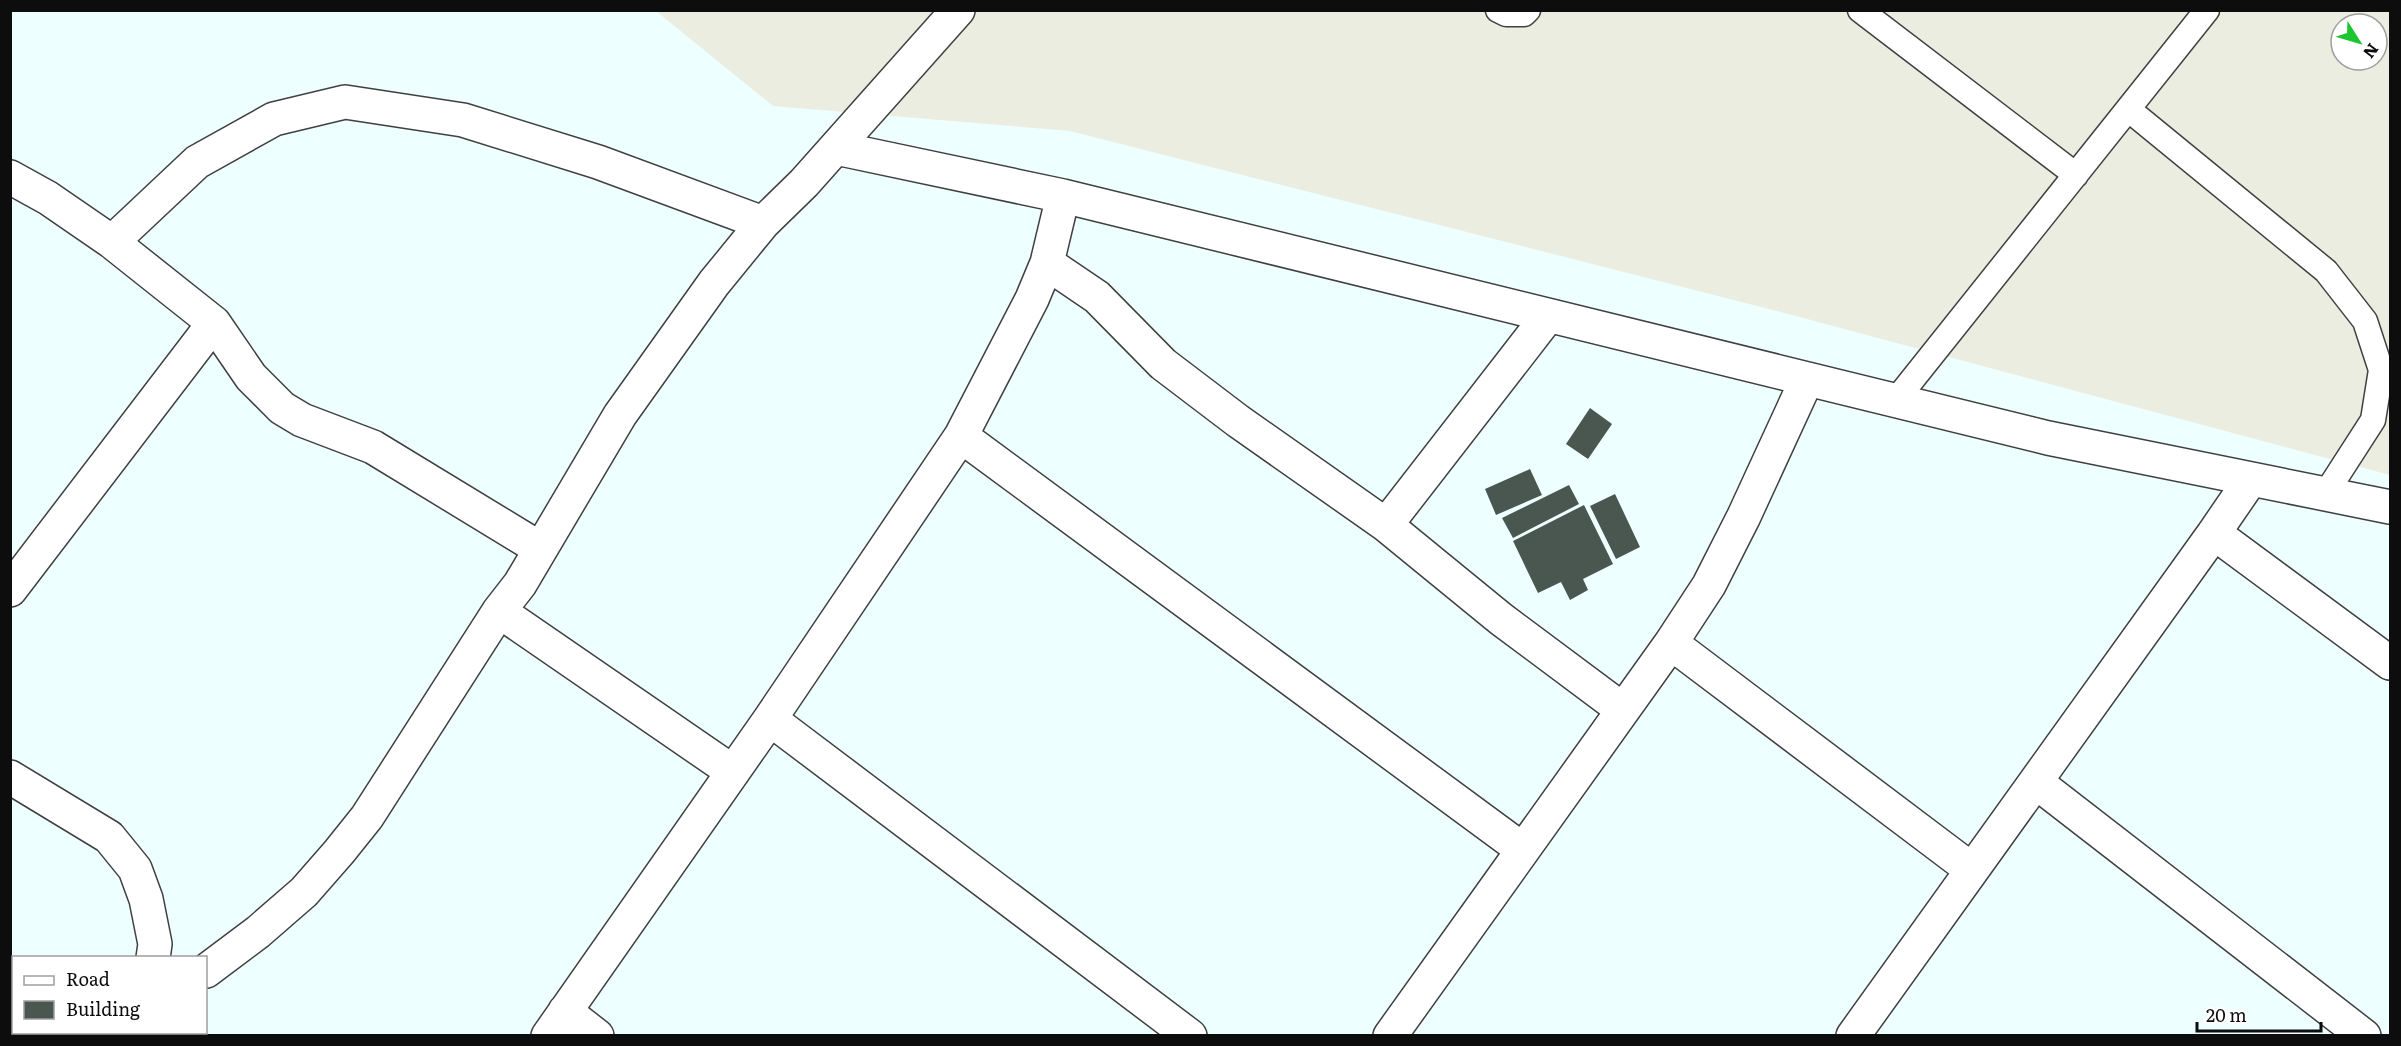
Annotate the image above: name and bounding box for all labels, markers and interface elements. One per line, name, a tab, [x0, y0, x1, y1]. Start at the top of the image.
north arrow	[2329, 12, 2389, 72]
text: N	[2358, 39, 2385, 64]
legend	[12, 956, 207, 1034]
text: Road	[66, 965, 110, 992]
text: Building	[66, 995, 141, 1022]
scale bar	[2197, 995, 2322, 1033]
text: 20 m	[2206, 1001, 2247, 1028]

